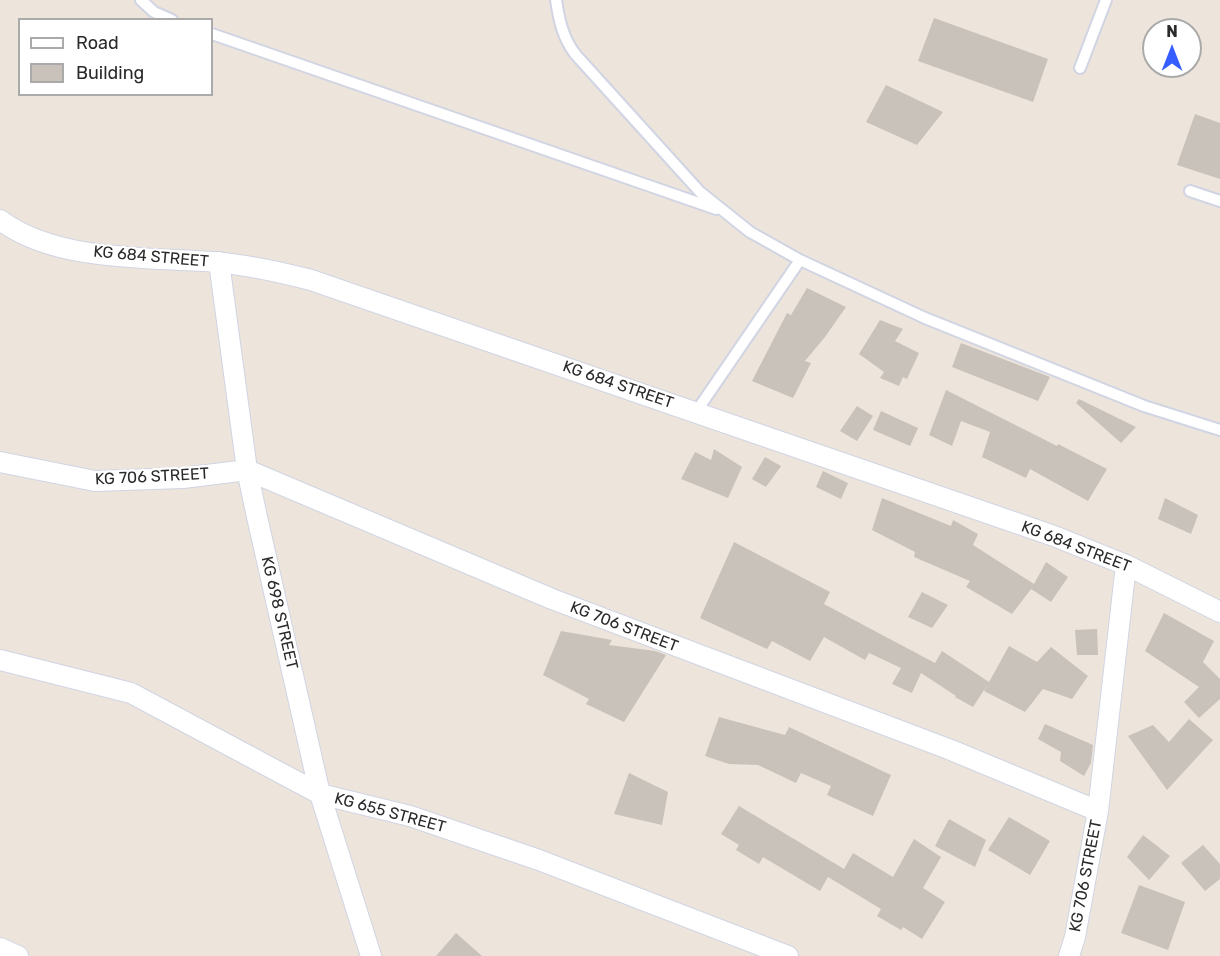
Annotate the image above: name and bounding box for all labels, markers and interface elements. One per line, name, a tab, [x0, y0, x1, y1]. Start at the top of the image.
legend	[18, 18, 213, 96]
north arrow	[1142, 18, 1202, 78]
text: N	[1166, 22, 1178, 41]
text: Road	[76, 32, 119, 54]
text: Building	[76, 62, 144, 84]
street label: KG 684 STREET	[93, 242, 209, 272]
street label: KG 684 STREET	[560, 357, 676, 413]
street label: KG 706 STREET	[95, 464, 209, 490]
street label: KG 684 STREET	[1019, 517, 1133, 577]
street label: KG 698 STREET	[257, 555, 301, 671]
street label: KG 706 STREET	[567, 598, 681, 656]
street label: KG 655 STREET	[332, 789, 448, 837]
street label: KG 706 STREET	[1066, 818, 1106, 934]

